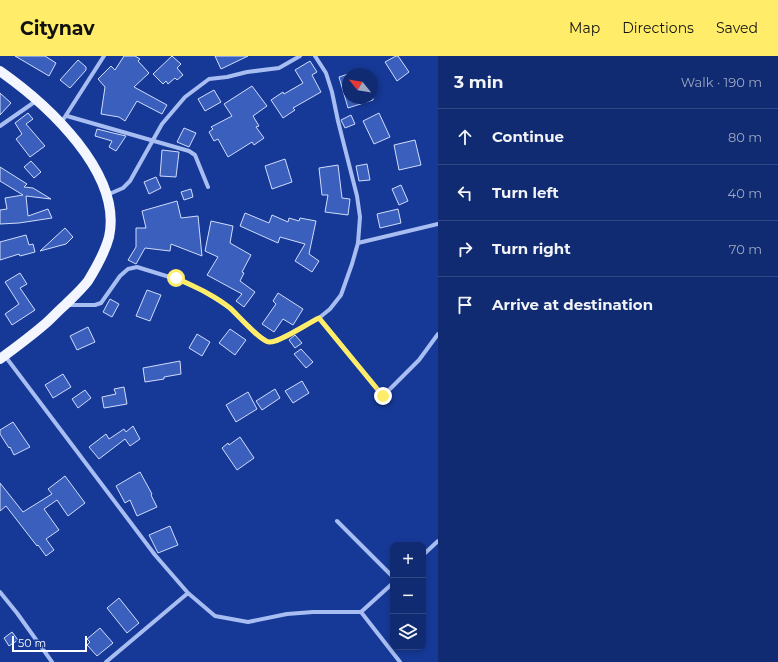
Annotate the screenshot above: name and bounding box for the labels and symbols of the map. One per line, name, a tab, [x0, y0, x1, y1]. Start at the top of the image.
north arrow	[342, 68, 378, 104]
route start	[167, 269, 185, 287]
route end	[374, 387, 392, 405]
scale bar	[12, 634, 87, 653]

